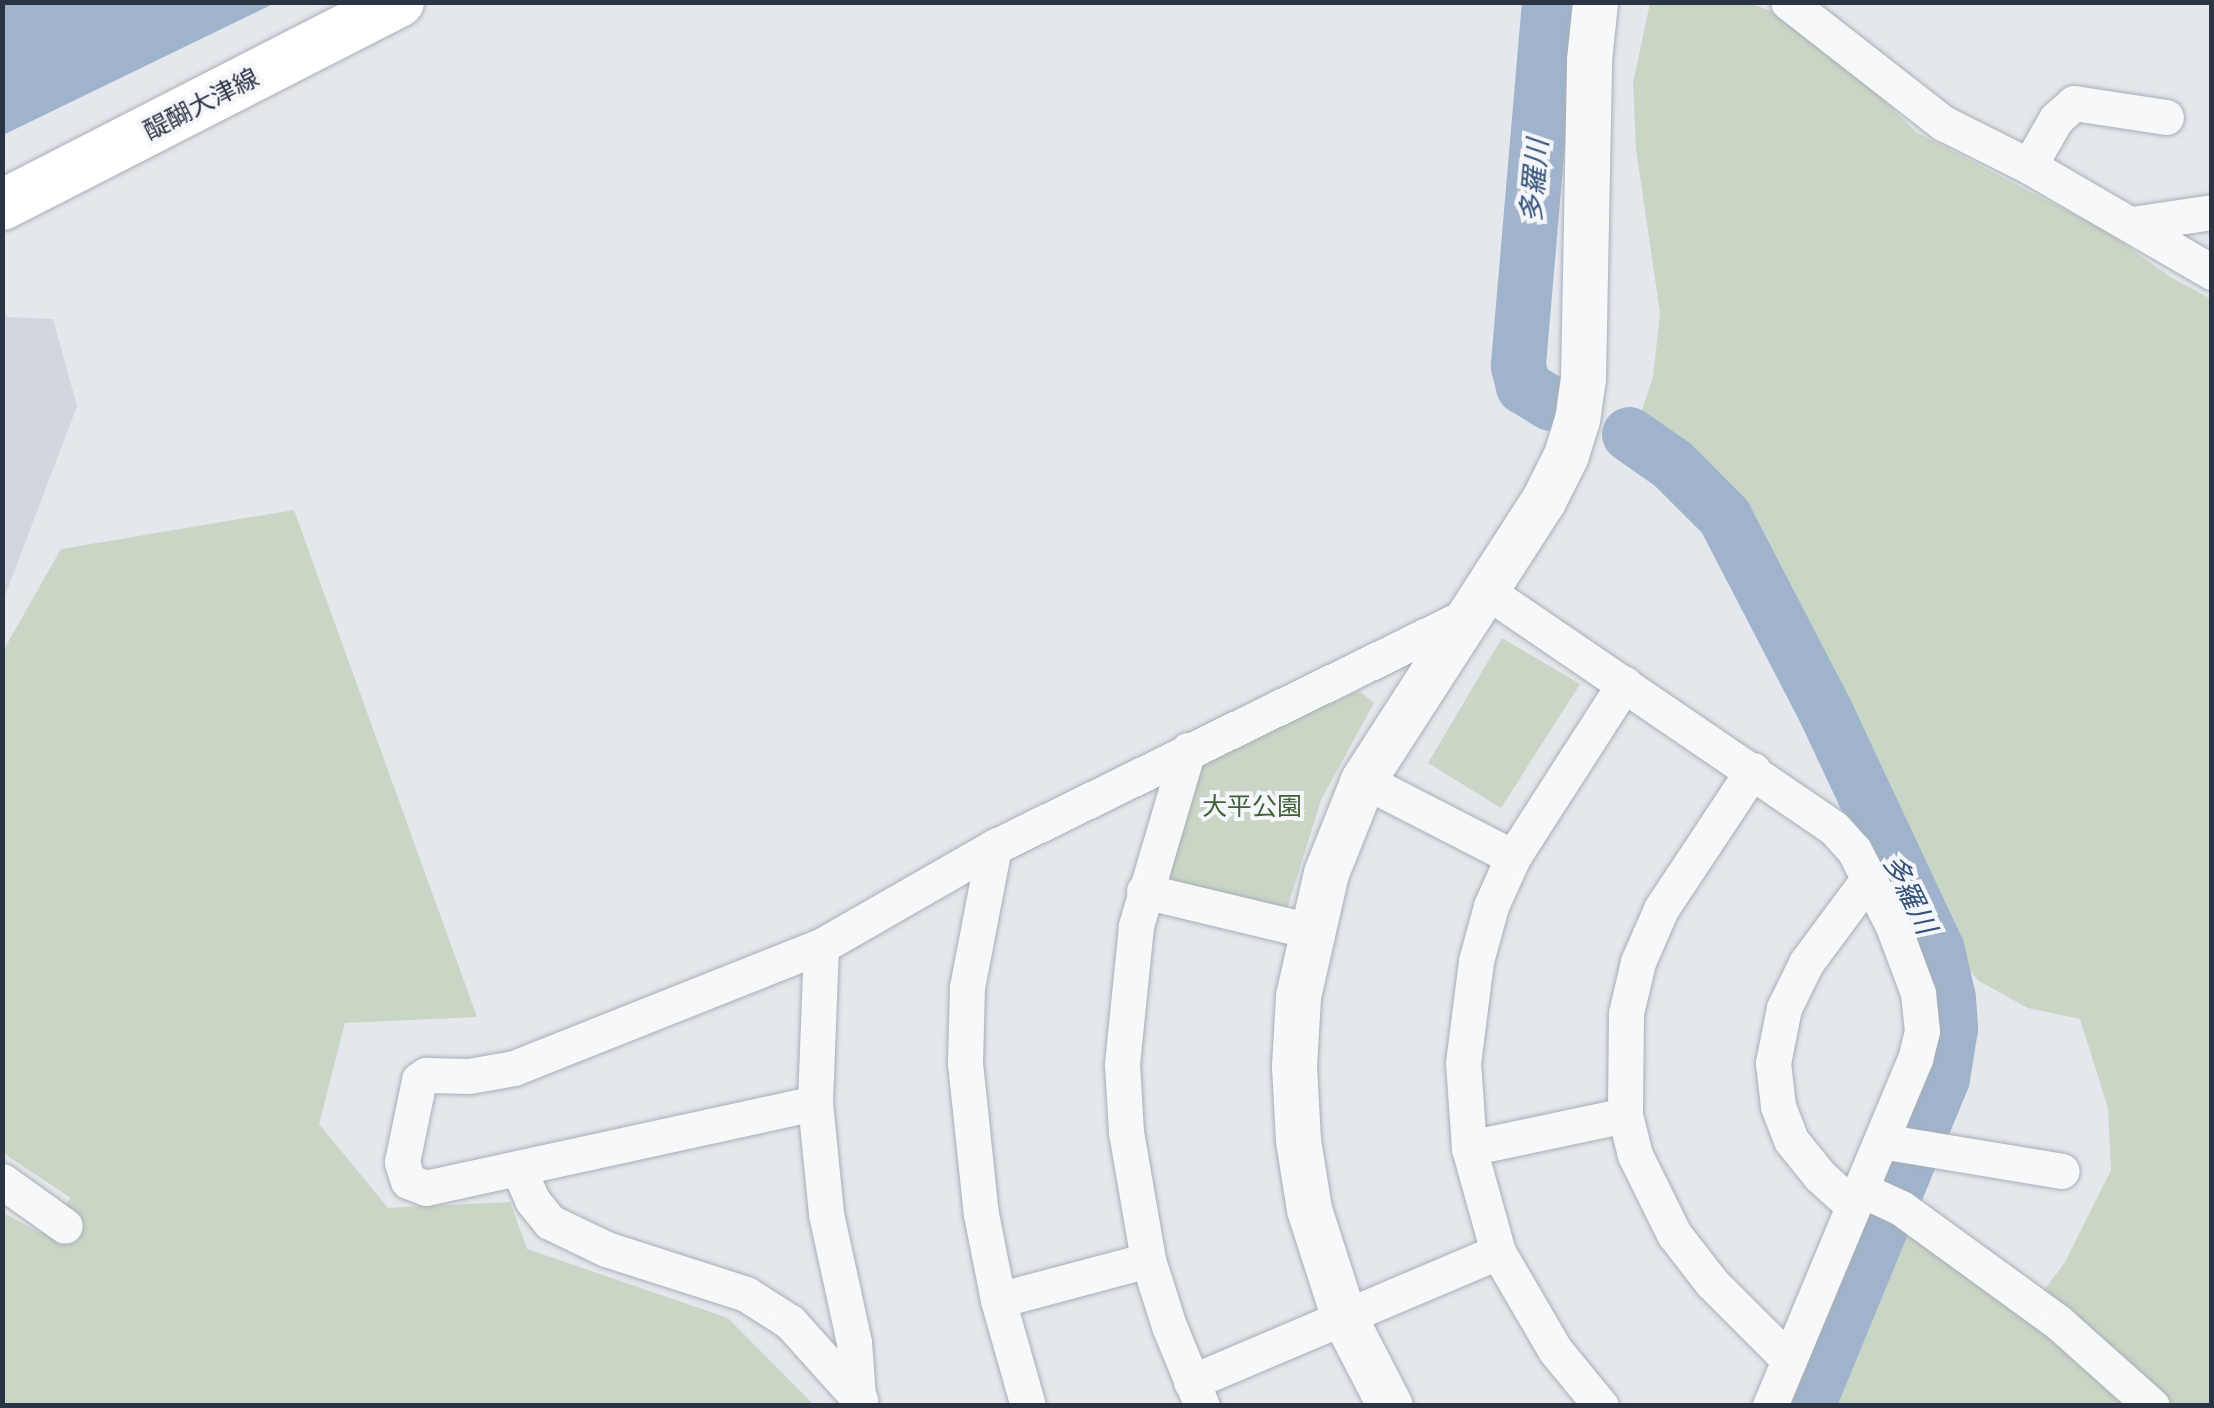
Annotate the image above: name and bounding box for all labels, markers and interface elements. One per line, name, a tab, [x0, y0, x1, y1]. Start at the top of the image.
street label: 醍醐大津線	[139, 62, 263, 146]
water label: 多羅川	[1514, 138, 1554, 224]
park label: 大平公園	[1202, 791, 1302, 821]
water label: 多羅川	[1876, 849, 1944, 939]

